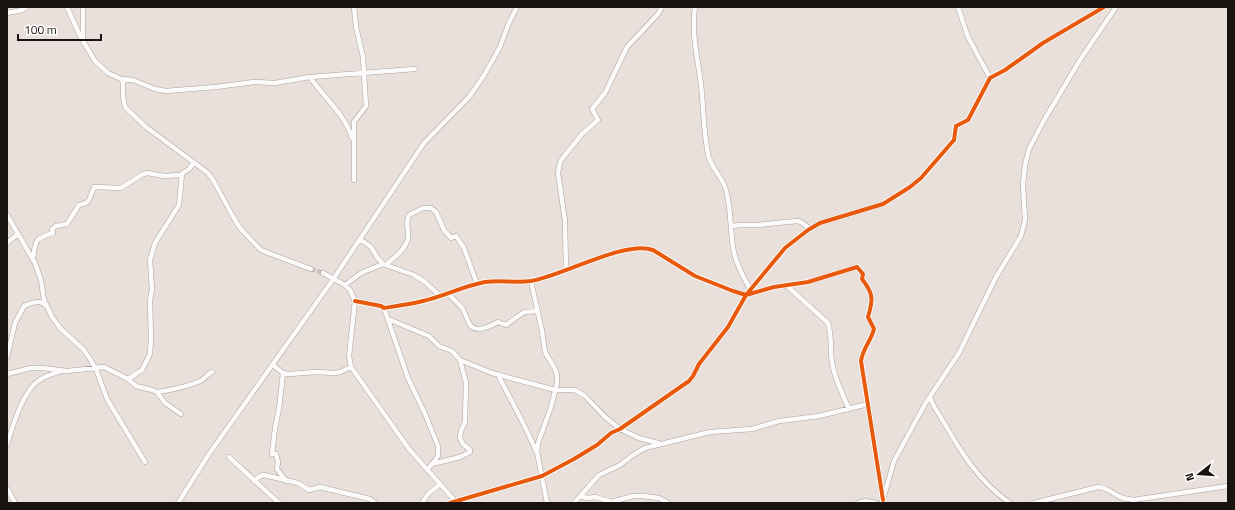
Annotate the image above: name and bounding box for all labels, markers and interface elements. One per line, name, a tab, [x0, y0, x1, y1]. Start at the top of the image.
scale bar	[18, 16, 101, 42]
text: 100 m	[24, 20, 57, 39]
north arrow	[1179, 454, 1219, 494]
text: N	[1181, 471, 1198, 483]

